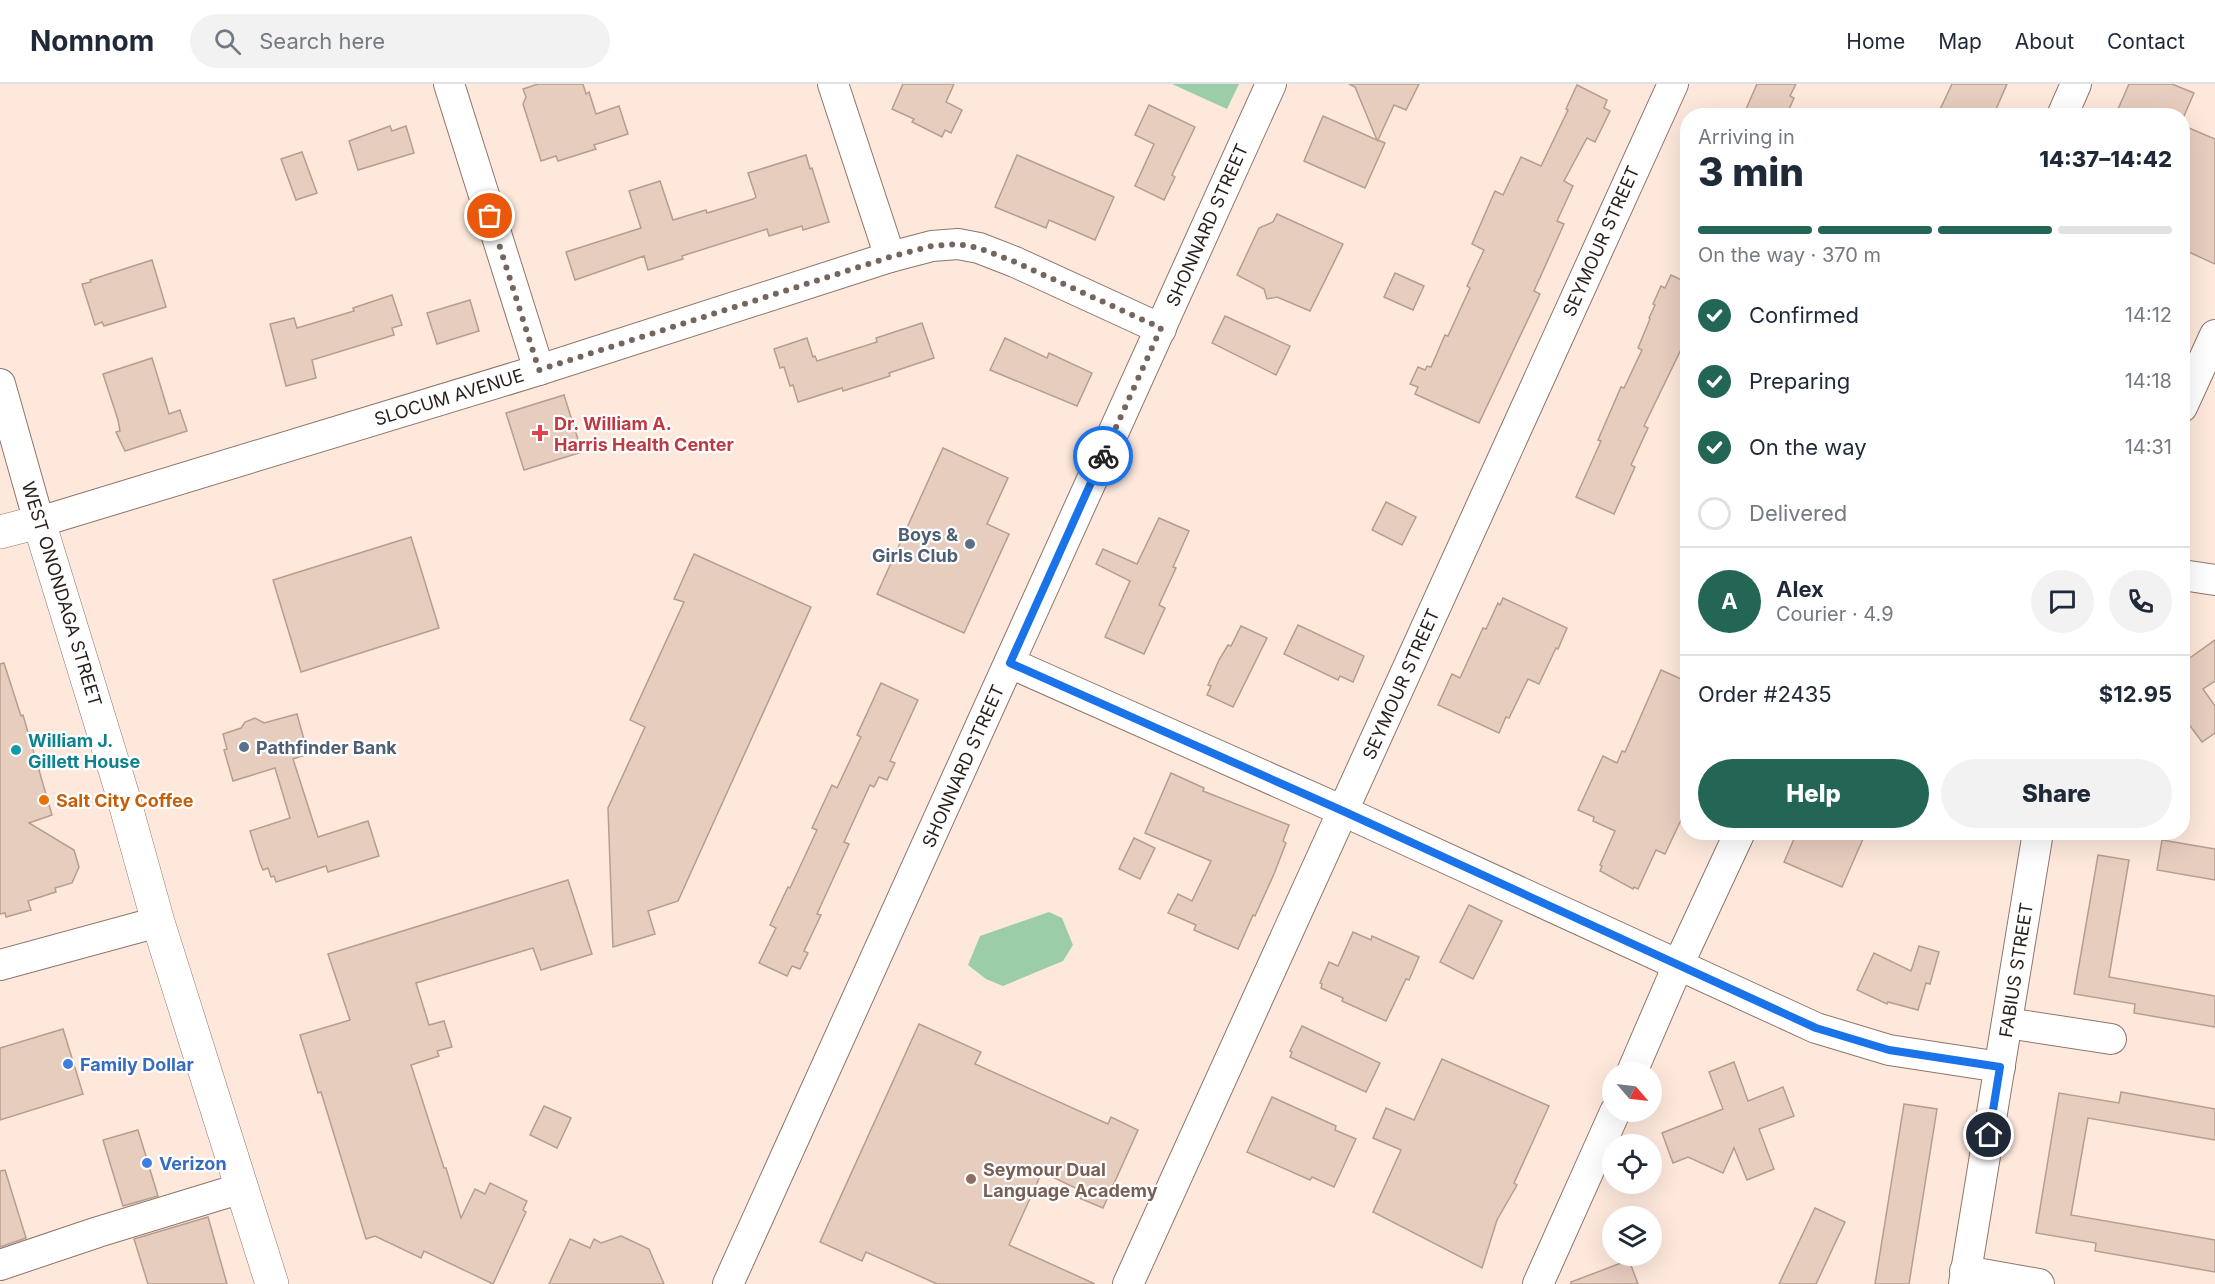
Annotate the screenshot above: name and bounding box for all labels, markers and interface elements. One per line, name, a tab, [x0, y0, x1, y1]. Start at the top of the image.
search box	[190, 14, 610, 68]
text: Nomnom	[30, 24, 154, 58]
icon: search	[211, 25, 244, 58]
text: Search here	[259, 28, 385, 54]
text: Home	[1846, 29, 1905, 54]
text: Map	[1938, 29, 1982, 54]
text: About	[2015, 29, 2074, 54]
text: Contact	[2107, 29, 2185, 54]
text: Arriving in	[1698, 125, 1795, 149]
street label: SHONNARD STREET	[1162, 140, 1252, 310]
text: 14:37–14:42	[2039, 146, 2172, 172]
text: 3 min	[1698, 148, 1804, 195]
street label: SEYMOUR STREET	[1558, 162, 1644, 320]
pin	[464, 190, 515, 241]
icon: bag	[473, 199, 506, 232]
text: On the way · 370 m	[1698, 243, 1881, 267]
icon: check	[1698, 299, 1731, 332]
text: Confirmed	[1749, 302, 1859, 328]
text: 14:12	[2125, 303, 2172, 327]
street label: SLOCUM AVENUE	[372, 364, 526, 430]
icon: check	[1698, 365, 1731, 398]
text: Preparing	[1749, 368, 1850, 394]
text: 14:18	[2125, 369, 2172, 393]
place label: Dr. William A. Harris Health Center	[554, 413, 734, 455]
marker: Dr. William A. Harris Health Center	[531, 424, 549, 442]
courier	[1073, 426, 1133, 486]
icon: check	[1698, 431, 1731, 464]
text: On the way	[1749, 434, 1867, 460]
text: 14:31	[2125, 435, 2172, 459]
icon: bike	[1087, 440, 1120, 473]
street label: WEST ONONDAGA STREET	[18, 479, 106, 709]
text: Delivered	[1749, 500, 1847, 526]
place label: Boys & Girls Club	[872, 524, 958, 566]
marker: Boys & Girls Club	[963, 537, 977, 551]
button: chat	[2031, 570, 2094, 633]
button: phone	[2109, 570, 2172, 633]
text: Alex	[1776, 576, 1824, 602]
text: A	[1721, 588, 1738, 614]
text: Courier · 4.9	[1776, 602, 1894, 626]
street label: SEYMOUR STREET	[1358, 605, 1444, 763]
street label: SHONNARD STREET	[918, 681, 1008, 851]
text: Order #2435	[1698, 681, 1832, 707]
text: $12.95	[2099, 681, 2172, 707]
place label: William J. Gillett House	[28, 730, 140, 772]
place label: Pathfinder Bank	[256, 737, 397, 758]
marker: Pathfinder Bank	[237, 740, 251, 754]
marker: William J. Gillett House	[9, 743, 23, 757]
button: Help	[1698, 759, 1929, 828]
button: Share	[1941, 759, 2172, 828]
place label: Salt City Coffee	[56, 790, 194, 811]
marker: Salt City Coffee	[37, 793, 51, 807]
street label: FABIUS STREET	[1995, 901, 2037, 1039]
place label: Family Dollar	[80, 1054, 194, 1075]
marker: Family Dollar	[61, 1057, 75, 1071]
north arrow	[1602, 1062, 1662, 1122]
map controls	[1602, 1062, 1662, 1266]
pin	[1963, 1109, 2014, 1160]
icon: home	[1972, 1118, 2005, 1151]
button: locate	[1602, 1134, 1662, 1194]
place label: Verizon	[159, 1153, 227, 1174]
marker: Verizon	[140, 1156, 154, 1170]
place label: Seymour Dual Language Academy	[983, 1159, 1158, 1201]
marker: Seymour Dual Language Academy	[964, 1172, 978, 1186]
button: layers	[1602, 1206, 1662, 1266]

